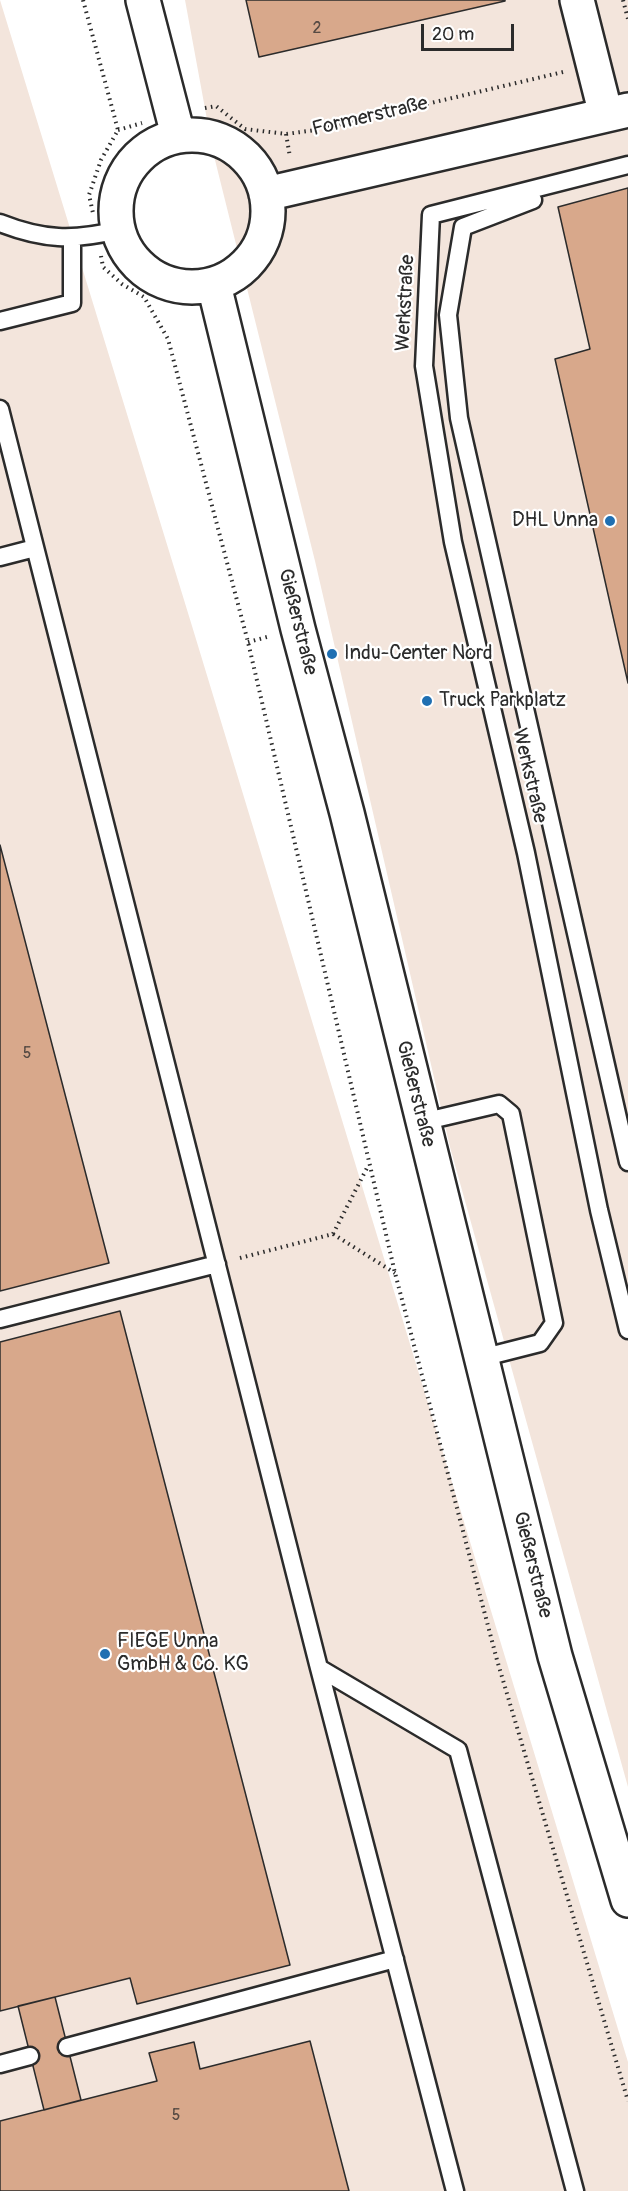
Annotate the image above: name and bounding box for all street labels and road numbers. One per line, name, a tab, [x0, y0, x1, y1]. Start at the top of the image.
street label: Formerstraße	[310, 92, 430, 142]
street label: Werkstraße	[391, 254, 421, 352]
street label: Gießerstraße	[272, 566, 322, 678]
street label: Werkstraße	[506, 726, 552, 826]
street label: Gießerstraße	[390, 1038, 440, 1150]
street label: Gießerstraße	[507, 1509, 557, 1621]

